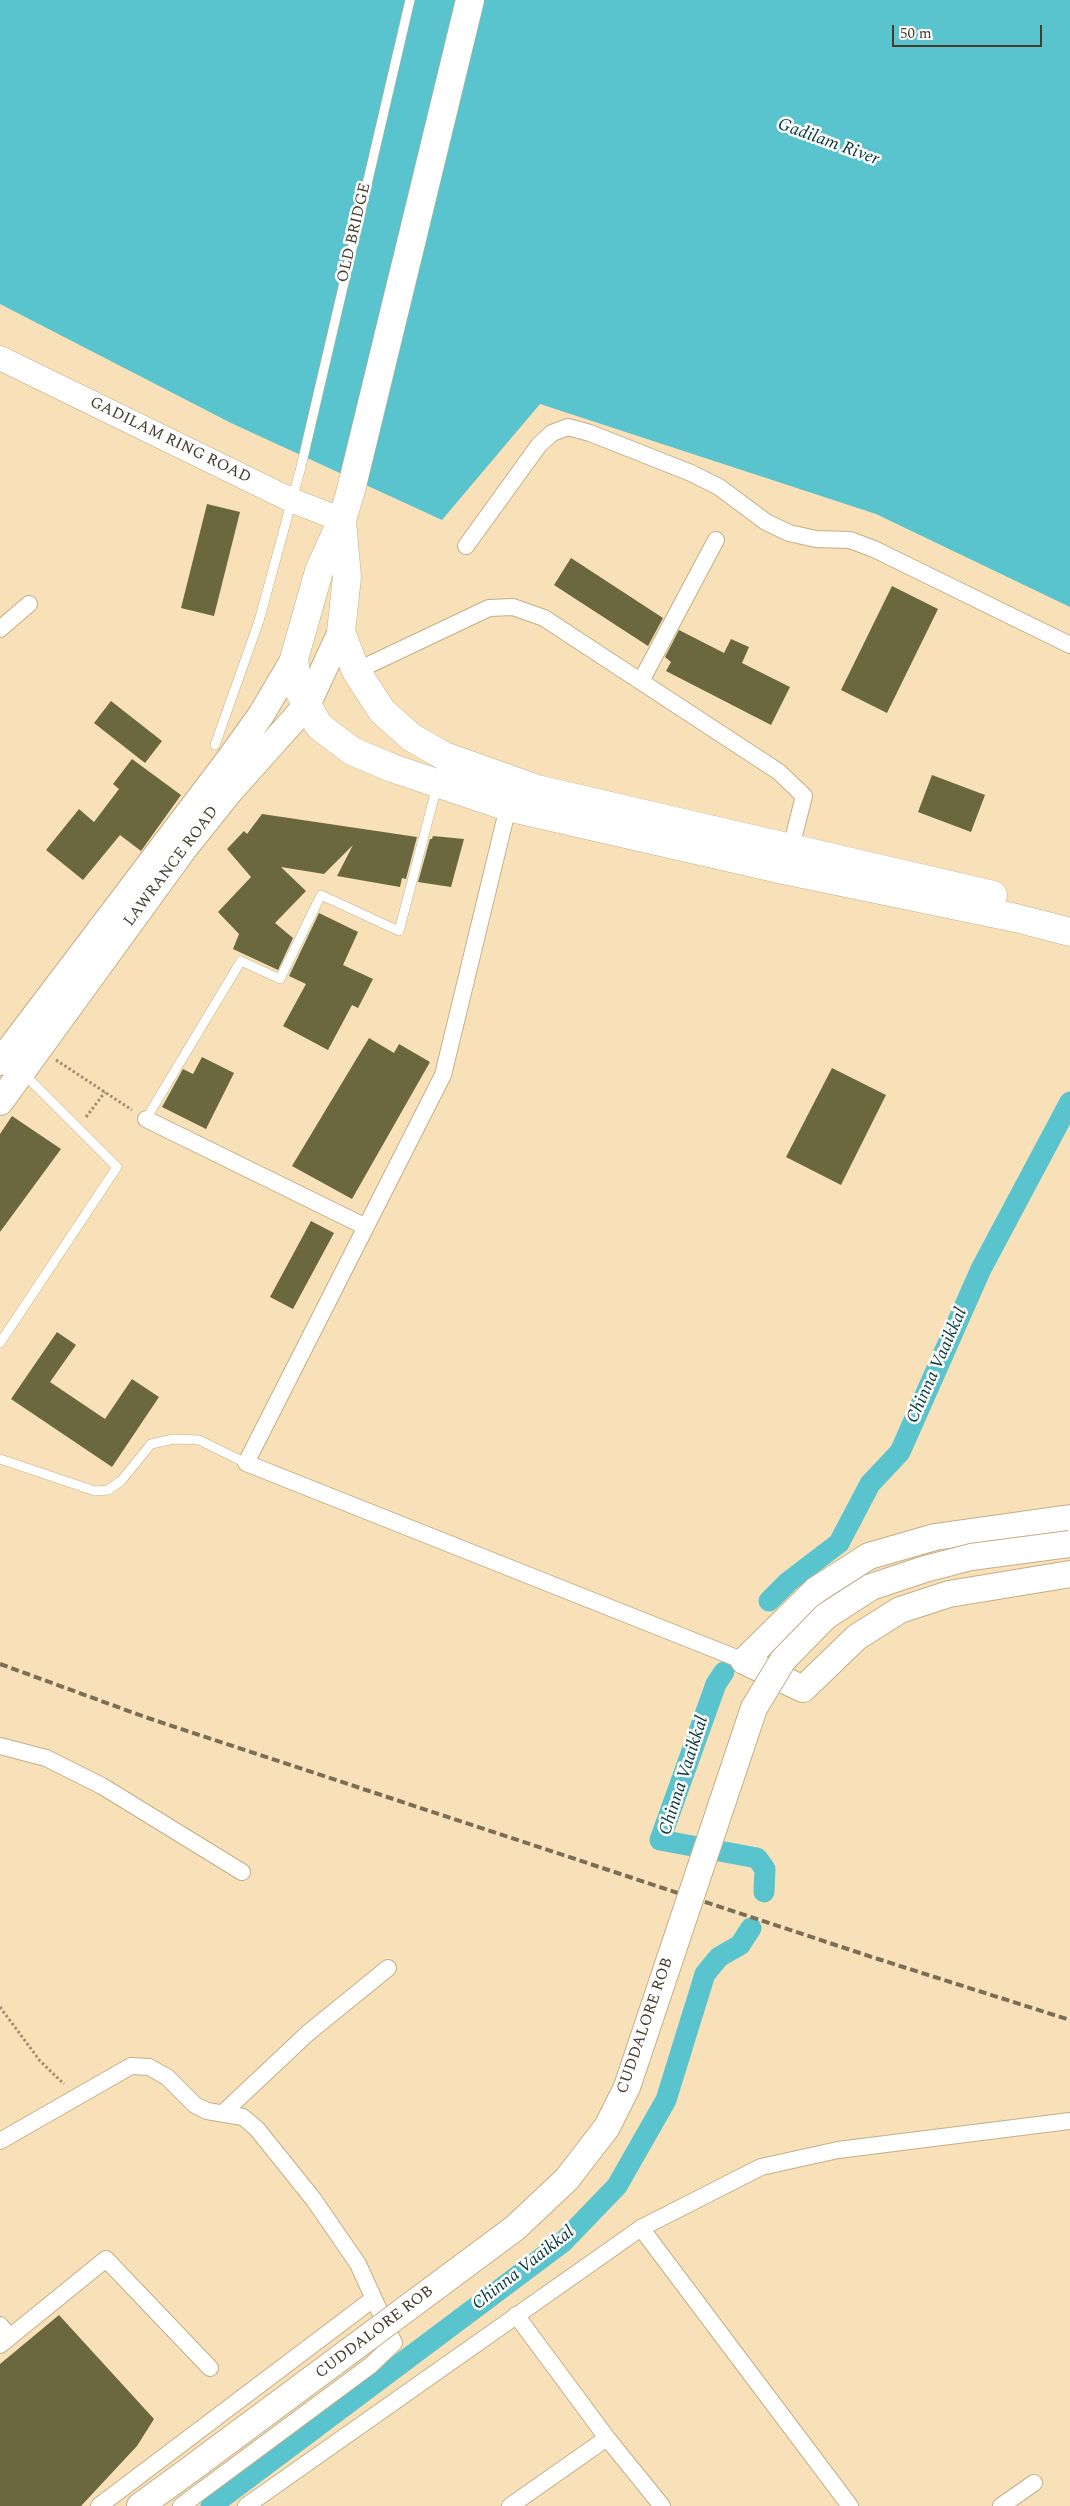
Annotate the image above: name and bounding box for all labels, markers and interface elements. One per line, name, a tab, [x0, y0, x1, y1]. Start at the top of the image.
scale bar	[895, 15, 1045, 47]
text: 50 m	[900, 22, 932, 45]
water label: Gadilam River	[774, 115, 882, 171]
street label: OLD BRIDGE	[334, 181, 376, 285]
street label: GADILAM RING ROAD	[86, 394, 254, 488]
street label: LAWRANCE ROAD	[121, 803, 223, 931]
water label: Chinna Vaaikkal	[903, 1305, 973, 1427]
water label: Chinna Vaaikkal	[656, 1714, 714, 1838]
street label: CUDDALORE ROB	[614, 1955, 678, 2097]
water label: Chinna Vaaikkal	[469, 2222, 579, 2316]
street label: CUDDALORE ROB	[312, 2282, 438, 2384]

